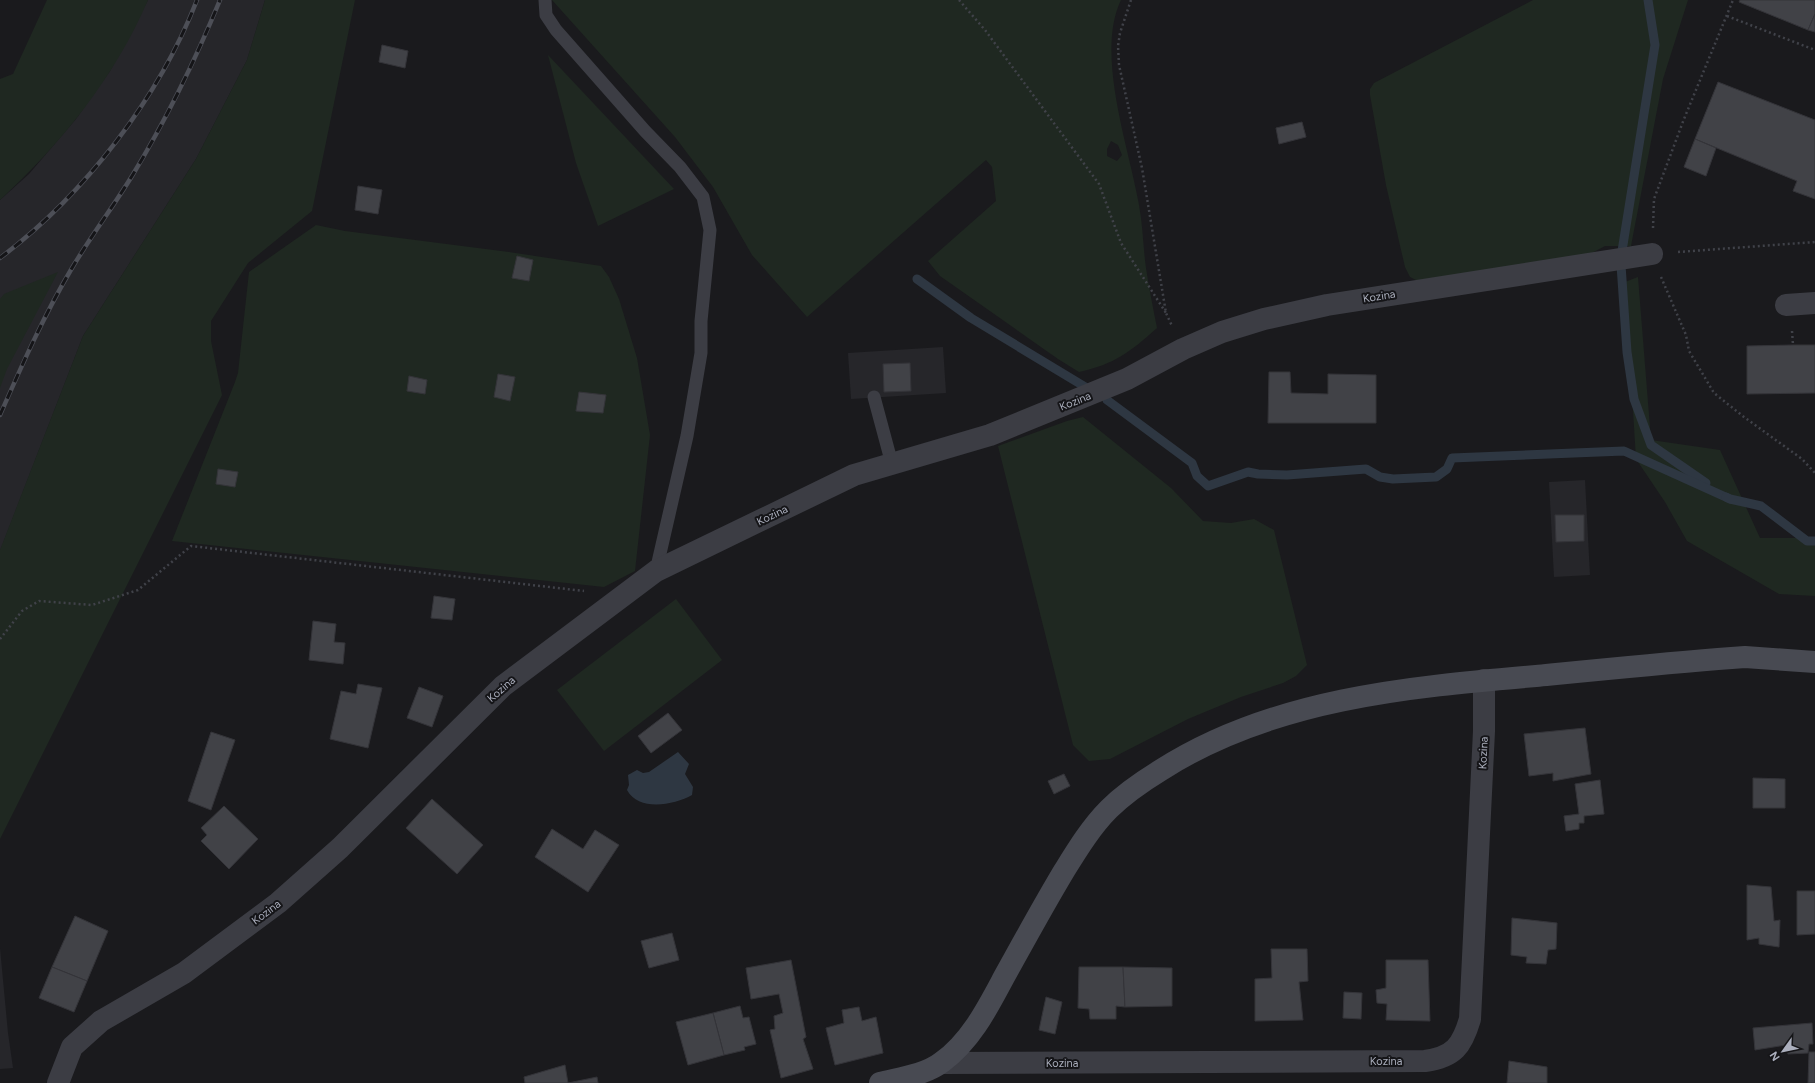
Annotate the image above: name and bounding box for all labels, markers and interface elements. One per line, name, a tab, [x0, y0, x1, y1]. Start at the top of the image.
street label: Kozina	[1362, 288, 1396, 305]
street label: Kozina	[1058, 389, 1093, 414]
street label: Kozina	[755, 502, 790, 528]
street label: Kozina	[485, 674, 518, 705]
street label: Kozina	[1476, 736, 1491, 770]
street label: Kozina	[249, 897, 283, 927]
north arrow	[1763, 1031, 1803, 1071]
text: N	[1767, 1049, 1783, 1063]
street label: Kozina	[1370, 1055, 1402, 1068]
street label: Kozina	[1046, 1057, 1078, 1070]

